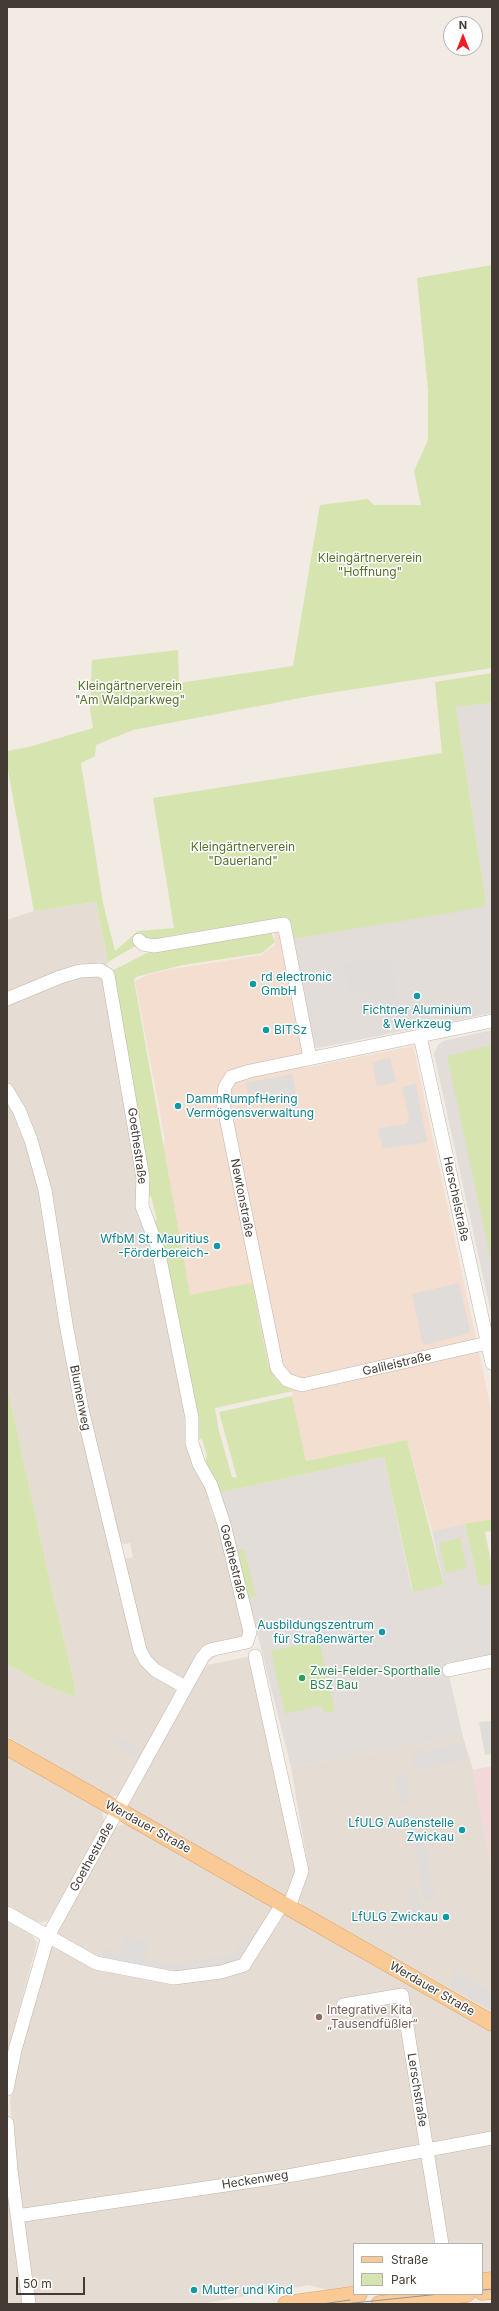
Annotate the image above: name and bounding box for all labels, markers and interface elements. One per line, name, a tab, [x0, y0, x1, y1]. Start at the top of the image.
north arrow	[443, 16, 483, 56]
text: N	[459, 18, 467, 32]
park label: Kleingärtnerverein "Hoffnung"	[318, 551, 422, 579]
park label: Kleingärtnerverein "Am Waldparkweg"	[75, 679, 185, 707]
park label: Kleingärtnerverein "Dauerland"	[191, 840, 295, 868]
place label: rd electronic GmbH	[261, 970, 332, 998]
marker: rd electronic GmbH	[248, 979, 258, 989]
marker: Fichtner Aluminium & Werkzeug	[412, 991, 422, 1001]
place label: Fichtner Aluminium & Werkzeug	[362, 1003, 472, 1031]
place label: BITSz	[274, 1023, 307, 1037]
marker: BITSz	[261, 1025, 271, 1035]
place label: DammRumpfHering Vermögensverwaltung	[186, 1092, 314, 1120]
marker: DammRumpfHering Vermögensverwaltung	[173, 1101, 183, 1111]
street label: Goethestraße	[125, 1107, 149, 1185]
street label: Herschelstraße	[440, 1155, 472, 1243]
street label: Newtonstraße	[227, 1158, 257, 1238]
place label: WfbM St. Mauritius -Förderbereich-	[100, 1232, 209, 1260]
marker: WfbM St. Mauritius -Förderbereich-	[212, 1241, 222, 1251]
street label: Galileistraße	[361, 1349, 433, 1379]
street label: Blumenweg	[67, 1364, 93, 1432]
street label: Goethestraße	[217, 1523, 249, 1601]
place label: Ausbildungszentrum für Straßenwärter	[257, 1618, 374, 1646]
marker: Ausbildungszentrum für Straßenwärter	[377, 1627, 387, 1637]
place label: Zwei-Felder-Sporthalle BSZ Bau	[310, 1664, 441, 1692]
marker: Zwei-Felder-Sporthalle BSZ Bau	[297, 1673, 307, 1683]
street label: Werdauer Straße	[103, 1797, 193, 1857]
place label: LfULG Außenstelle Zwickau	[348, 1816, 454, 1844]
street label: Goethestraße	[67, 1820, 117, 1894]
marker: LfULG Außenstelle Zwickau	[457, 1825, 467, 1835]
place label: LfULG Zwickau	[352, 1910, 438, 1924]
marker: LfULG Zwickau	[441, 1912, 451, 1922]
street label: Werdauer Straße	[387, 1959, 477, 2019]
place label: Integrative Kita „Tausendfüßler“	[327, 2003, 418, 2031]
marker: Integrative Kita „Tausendfüßler“	[314, 2012, 324, 2022]
street label: Lerschstraße	[404, 2052, 430, 2128]
street label: Heckenweg	[221, 2168, 289, 2192]
legend	[353, 2243, 483, 2295]
text: Straße	[391, 2252, 428, 2267]
scale bar	[18, 2269, 87, 2295]
text: Park	[391, 2272, 417, 2287]
text: 50 m	[23, 2276, 52, 2291]
place label: Mutter und Kind	[202, 2283, 293, 2297]
marker: Mutter und Kind	[189, 2285, 199, 2295]

